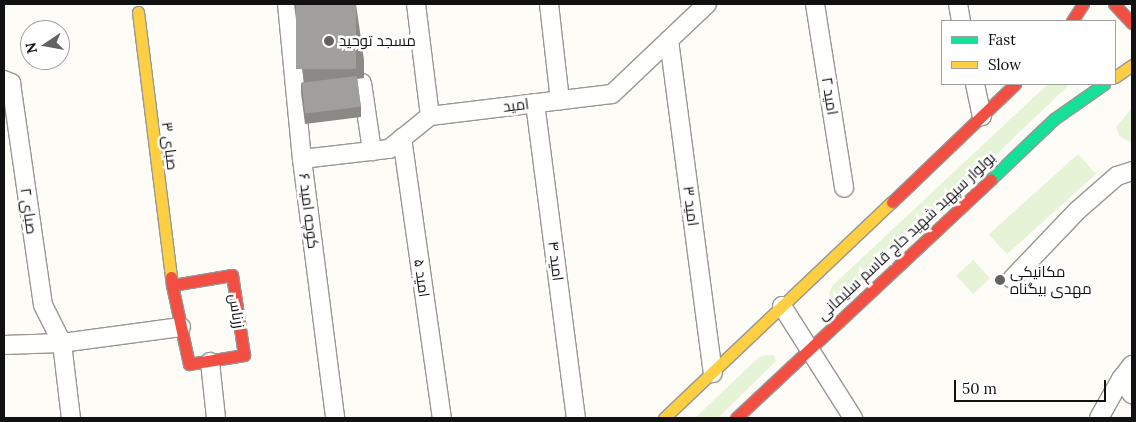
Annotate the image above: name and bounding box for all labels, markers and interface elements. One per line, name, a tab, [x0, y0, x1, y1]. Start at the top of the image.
north arrow	[20, 20, 70, 70]
legend	[941, 20, 1116, 85]
text: Fast	[988, 30, 1016, 49]
place label: مسجد توحید	[339, 32, 416, 50]
marker: مسجد توحید	[323, 35, 335, 47]
text: N	[21, 41, 41, 55]
text: Slow	[988, 55, 1021, 74]
street label: امید ۲	[818, 76, 842, 116]
street label: امید	[502, 94, 530, 116]
street label: صبای ۳	[158, 121, 182, 171]
street label: بولوار سپهبد شهید حاج قاسم سلیمانی	[813, 148, 999, 324]
street label: کوچه امید ۶	[295, 172, 323, 250]
street label: امید ۳	[680, 185, 702, 227]
street label: صبای ۲	[17, 187, 41, 235]
street label: امید ۴	[545, 240, 567, 282]
street label: امید ۵	[410, 258, 434, 298]
place label: مکانیکی مهدی بیگناه	[1010, 262, 1092, 297]
marker: مکانیکی مهدی بیگناه	[994, 274, 1006, 286]
street label: زرناس	[225, 293, 249, 329]
scale bar	[956, 370, 1108, 402]
text: 50 m	[962, 379, 997, 398]

